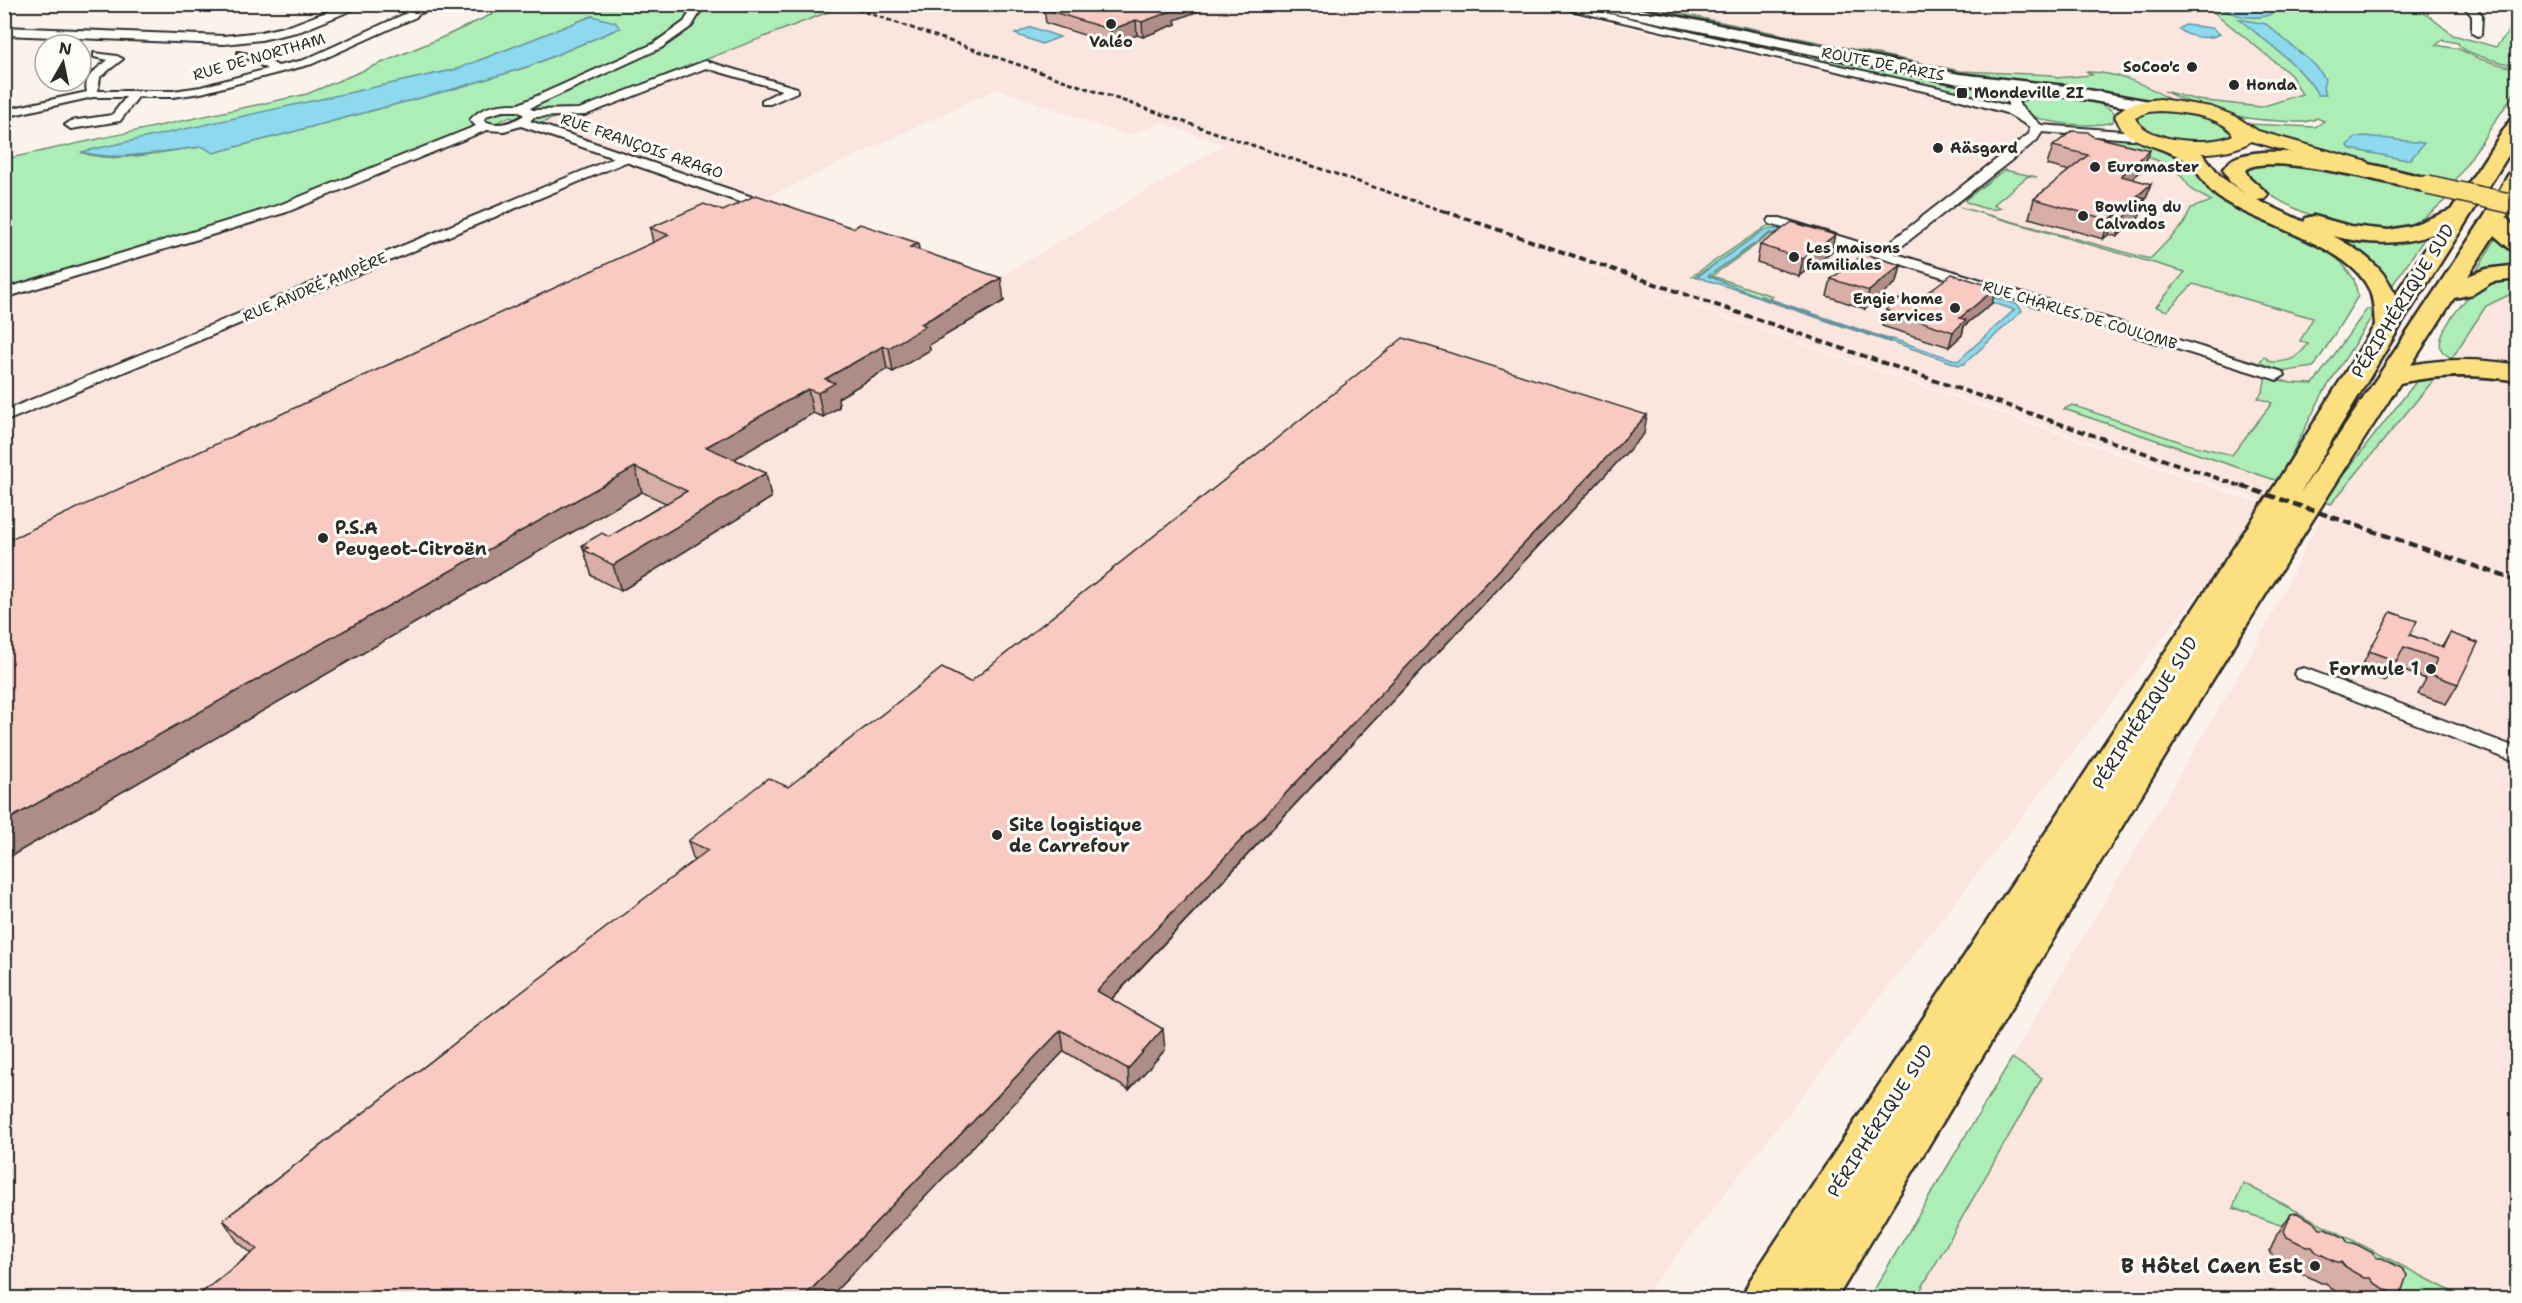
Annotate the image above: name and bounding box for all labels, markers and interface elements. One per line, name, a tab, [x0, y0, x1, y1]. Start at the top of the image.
marker: Valéo	[1104, 17, 1118, 31]
street label: RUE DE NORTHAM	[191, 29, 327, 85]
place label: Valéo	[1089, 32, 1133, 52]
north arrow	[33, 33, 93, 93]
text: N	[57, 37, 73, 60]
street label: ROUTE DE PARIS	[1820, 42, 1946, 86]
place label: SoCoo'c	[2123, 57, 2180, 77]
marker: SoCoo'c	[2185, 60, 2199, 74]
place label: Honda	[2246, 75, 2298, 95]
marker: Honda	[2227, 78, 2241, 92]
place label: Mondeville ZI	[1974, 83, 2084, 103]
marker: Mondeville ZI	[1955, 86, 1969, 100]
street label: RUE FRANÇOIS ARAGO	[558, 109, 726, 183]
place label: Aäsgard	[1950, 138, 2018, 158]
marker: Aäsgard	[1931, 141, 1945, 155]
place label: Euromaster	[2107, 157, 2199, 177]
marker: Euromaster	[2088, 160, 2102, 174]
place label: Bowling du Calvados	[2095, 197, 2182, 234]
marker: Bowling du Calvados	[2076, 209, 2090, 223]
street label: PÉRIPHÉRIQUE SUD	[2346, 219, 2460, 383]
place label: Les maisons familiales	[1806, 238, 1900, 275]
street label: RUE ANDRÉ AMPÈRE	[239, 247, 390, 326]
marker: Les maisons familiales	[1787, 250, 1801, 264]
street label: RUE CHARLES DE COULOMB	[1981, 276, 2180, 354]
place label: Engie home services	[1853, 289, 1943, 326]
marker: Engie home services	[1948, 301, 1962, 315]
place label: P.S.A Peugeot-Citroën	[335, 516, 487, 561]
marker: P.S.A Peugeot-Citroën	[316, 531, 330, 545]
street label: PÉRIPHÉRIQUE SUD	[2087, 632, 2203, 794]
place label: Formule 1	[2329, 657, 2419, 681]
marker: Formule 1	[2424, 662, 2438, 676]
place label: Site logistique de Carrefour	[1009, 813, 1142, 858]
marker: Site logistique de Carrefour	[990, 828, 1004, 842]
street label: PÉRIPHÉRIQUE SUD	[1822, 1040, 1938, 1202]
place label: B Hôtel Caen Est	[2121, 1252, 2303, 1280]
marker: B Hôtel Caen Est	[2308, 1259, 2322, 1273]

